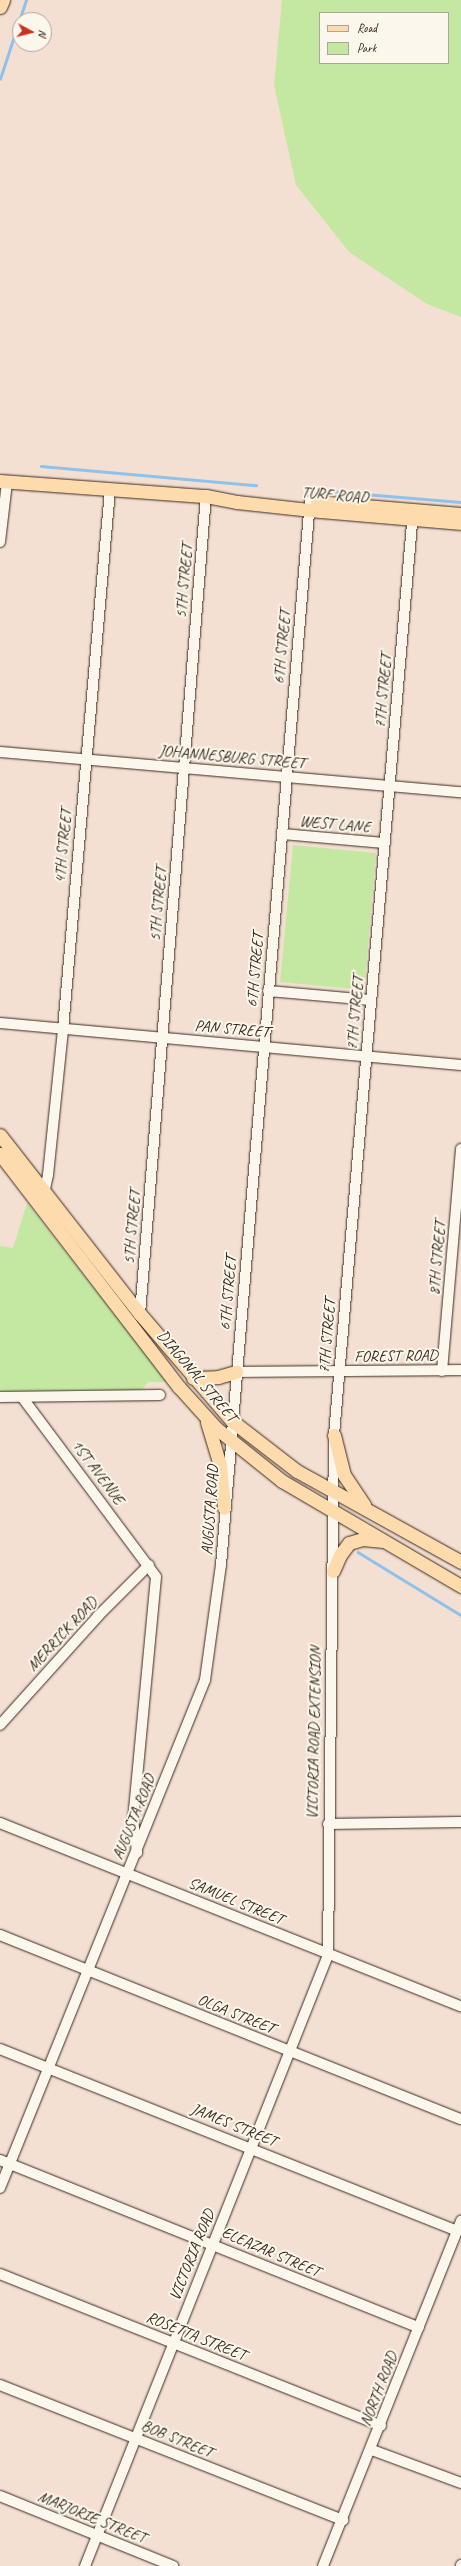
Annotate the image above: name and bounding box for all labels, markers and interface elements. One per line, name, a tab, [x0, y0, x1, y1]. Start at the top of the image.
north arrow	[12, 12, 52, 52]
legend	[319, 12, 449, 64]
text: Road	[357, 20, 377, 36]
text: N	[36, 29, 50, 38]
text: Park	[357, 40, 376, 56]
street label: TURF ROAD	[300, 482, 370, 508]
street label: 5TH STREET	[171, 543, 197, 619]
street label: 6TH STREET	[269, 609, 295, 685]
street label: 7TH STREET	[370, 653, 396, 729]
street label: JOHANNESBURG STREET	[158, 741, 306, 773]
street label: 4TH STREET	[50, 808, 76, 884]
street label: WEST LANE	[299, 811, 371, 837]
street label: 5TH STREET	[145, 866, 171, 942]
street label: 6TH STREET	[242, 932, 268, 1008]
street label: 7TH STREET	[342, 975, 368, 1051]
street label: PAN STREET	[194, 1016, 270, 1042]
street label: 5TH STREET	[119, 1189, 145, 1265]
street label: 8TH STREET	[424, 1220, 450, 1296]
street label: 6TH STREET	[215, 1255, 241, 1331]
street label: 7TH STREET	[314, 1298, 340, 1374]
street label: DIAGONAL STREET	[153, 1326, 241, 1426]
street label: FOREST ROAD	[354, 1346, 438, 1366]
street label: 1ST AVENUE	[68, 1436, 128, 1508]
street label: AUGUSTA ROAD	[197, 1464, 223, 1556]
street label: MERRICK ROAD	[23, 1593, 101, 1675]
street label: VICTORIA ROAD EXTENSION	[303, 1646, 325, 1820]
street label: AUGUSTA ROAD	[108, 1771, 160, 1863]
street label: SAMUEL STREET	[186, 1873, 286, 1929]
street label: OLGA STREET	[195, 1990, 277, 2038]
street label: JAMES STREET	[188, 2099, 280, 2151]
street label: VICTORIA ROAD	[165, 2206, 219, 2304]
street label: ELEAZAR STREET	[219, 2223, 323, 2281]
street label: ROSETTA STREET	[144, 2307, 248, 2365]
street label: NORTH ROAD	[356, 2349, 402, 2429]
street label: BOB STREET	[138, 2416, 216, 2462]
street label: MARJORIE STREET	[35, 2487, 149, 2547]

